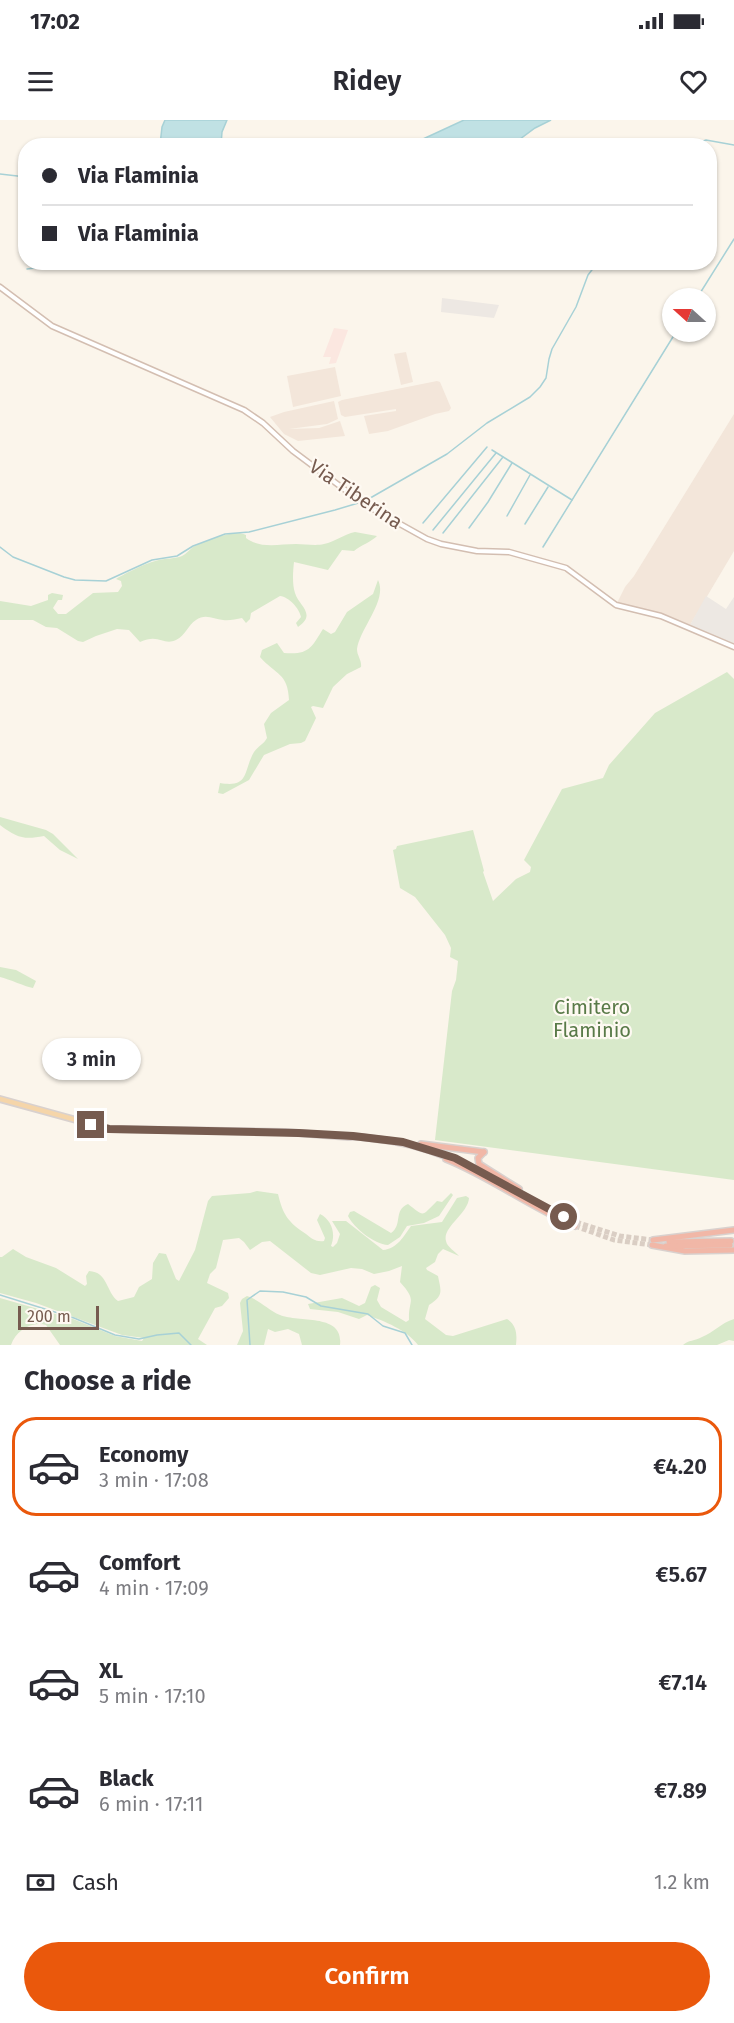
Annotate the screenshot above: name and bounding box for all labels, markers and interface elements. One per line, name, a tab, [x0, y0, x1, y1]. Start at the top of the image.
text: 17:02	[30, 8, 80, 35]
icon: menu	[24, 65, 57, 98]
text: Ridey	[333, 65, 401, 97]
icon: heart	[677, 65, 710, 98]
text: Via Flaminia	[78, 162, 199, 189]
text: Via Flaminia	[78, 220, 199, 247]
north arrow	[662, 288, 716, 342]
map controls	[662, 288, 716, 342]
street label: Via Tiberina	[305, 454, 407, 534]
park label: Cimitero Flaminio	[553, 995, 631, 1042]
callout: 3 min	[42, 1038, 140, 1080]
text: 3 min	[67, 1047, 116, 1071]
route end	[77, 1111, 104, 1138]
route start	[550, 1203, 577, 1230]
scale bar	[18, 1303, 99, 1330]
text: 200 m	[27, 1307, 71, 1326]
text: Choose a ride	[24, 1365, 191, 1397]
icon: car	[27, 1440, 81, 1494]
text: Economy	[99, 1441, 188, 1468]
text: €4.20	[653, 1453, 707, 1480]
text: 3 min · 17:08	[99, 1468, 209, 1492]
icon: car	[27, 1548, 81, 1602]
text: Comfort	[99, 1549, 180, 1576]
text: €5.67	[656, 1561, 707, 1588]
text: 4 min · 17:09	[99, 1576, 209, 1600]
icon: car	[27, 1656, 81, 1710]
text: XL	[99, 1657, 123, 1684]
text: €7.14	[659, 1669, 707, 1696]
text: 5 min · 17:10	[99, 1684, 206, 1708]
icon: car	[27, 1764, 81, 1818]
text: Black	[99, 1765, 154, 1792]
text: €7.89	[654, 1777, 707, 1804]
text: 6 min · 17:11	[99, 1792, 203, 1816]
icon: cash	[24, 1866, 57, 1899]
text: Cash	[72, 1869, 119, 1896]
text: 1.2 km	[654, 1870, 710, 1894]
button: Confirm	[24, 1942, 710, 2011]

